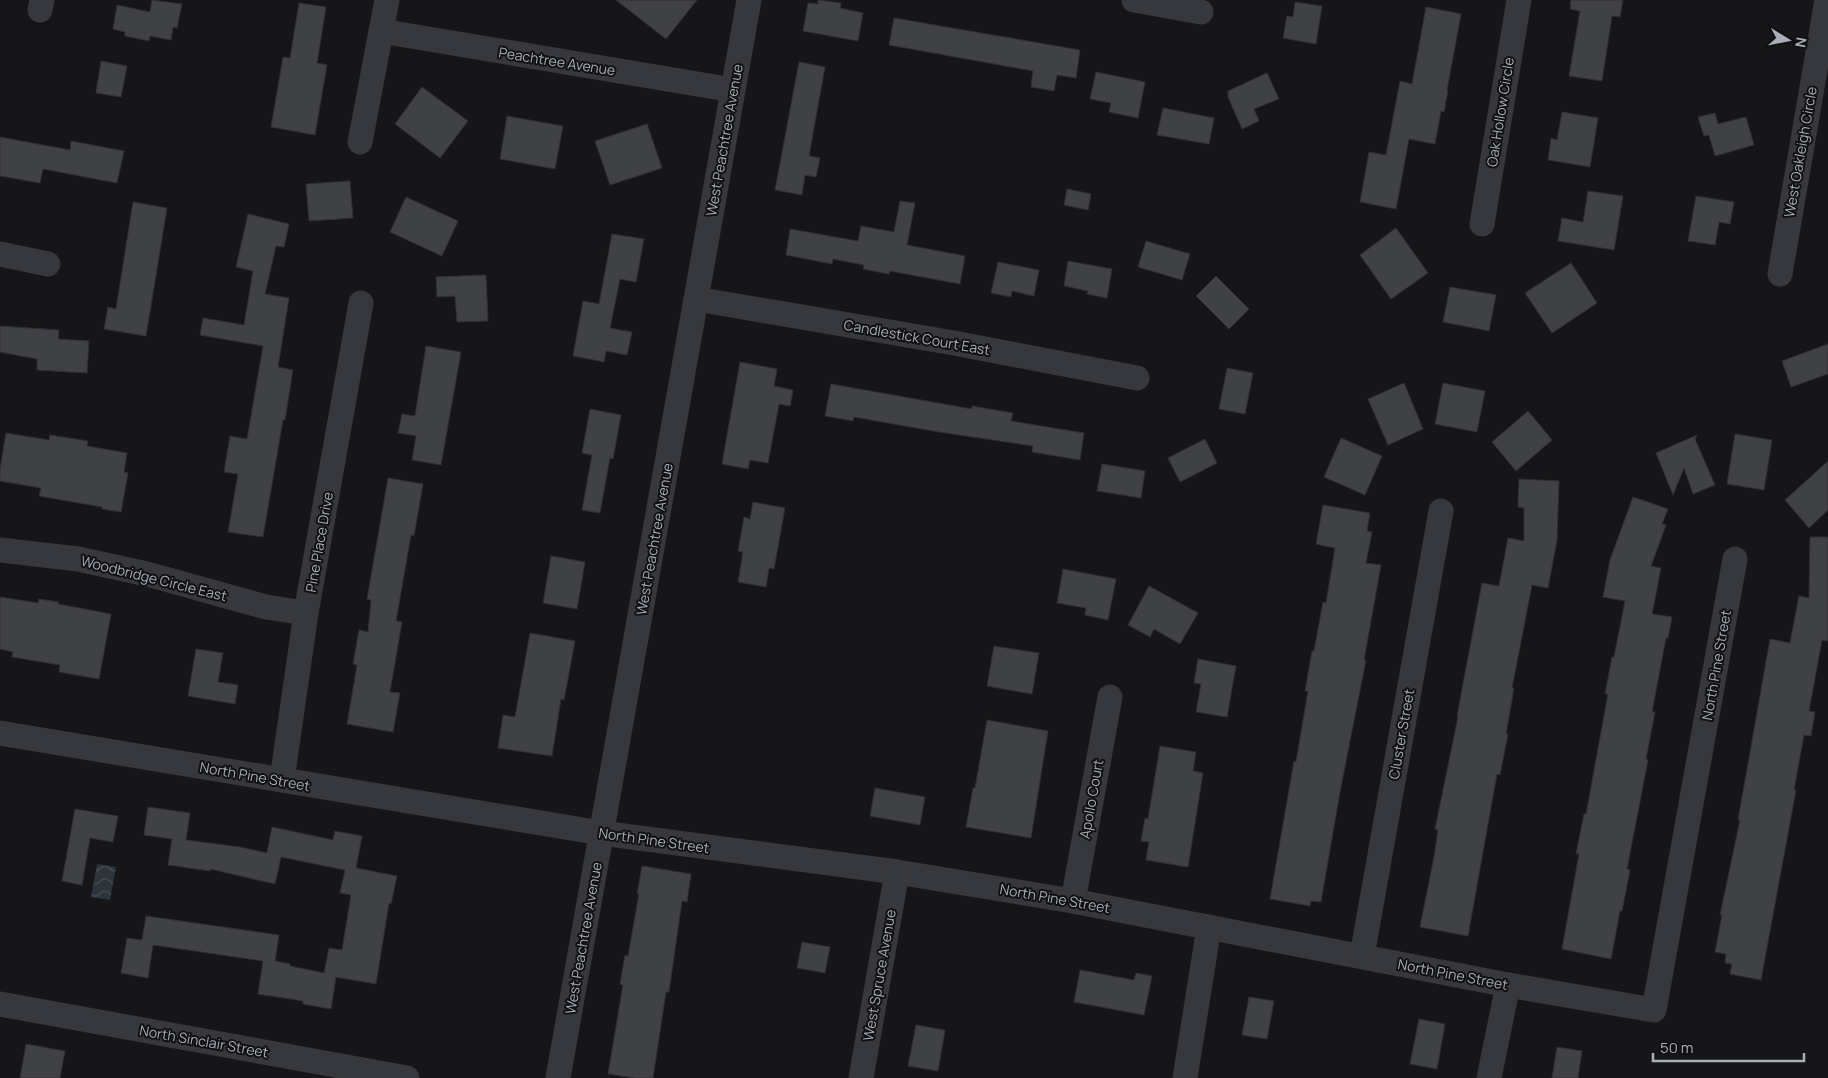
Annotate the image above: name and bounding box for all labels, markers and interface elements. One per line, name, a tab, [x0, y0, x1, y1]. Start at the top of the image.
north arrow	[1763, 15, 1813, 65]
text: N	[1791, 36, 1812, 49]
street label: Peachtree Avenue	[497, 42, 617, 80]
street label: Oak Hollow Circle	[1482, 56, 1518, 168]
street label: West Peachtree Avenue	[701, 62, 747, 218]
street label: West Oakleigh Circle	[1779, 85, 1821, 219]
street label: Candlestick Court East	[842, 315, 992, 359]
street label: West Peachtree Avenue	[631, 461, 677, 617]
street label: Pine Place Drive	[301, 490, 337, 594]
street label: Woodbridge Circle East	[79, 551, 229, 605]
street label: North Pine Street	[1697, 608, 1735, 722]
street label: Cluster Street	[1384, 687, 1418, 781]
street label: North Pine Street	[198, 757, 312, 795]
street label: Apollo Court	[1075, 757, 1107, 840]
street label: North Pine Street	[597, 823, 711, 857]
street label: West Peachtree Avenue	[560, 860, 606, 1016]
street label: North Pine Street	[998, 879, 1112, 917]
street label: West Spruce Avenue	[858, 908, 900, 1042]
street label: North Pine Street	[1396, 954, 1510, 994]
street label: North Sinclair Street	[138, 1020, 270, 1062]
scale bar	[1653, 1030, 1804, 1062]
text: 50 m	[1660, 1037, 1694, 1058]

